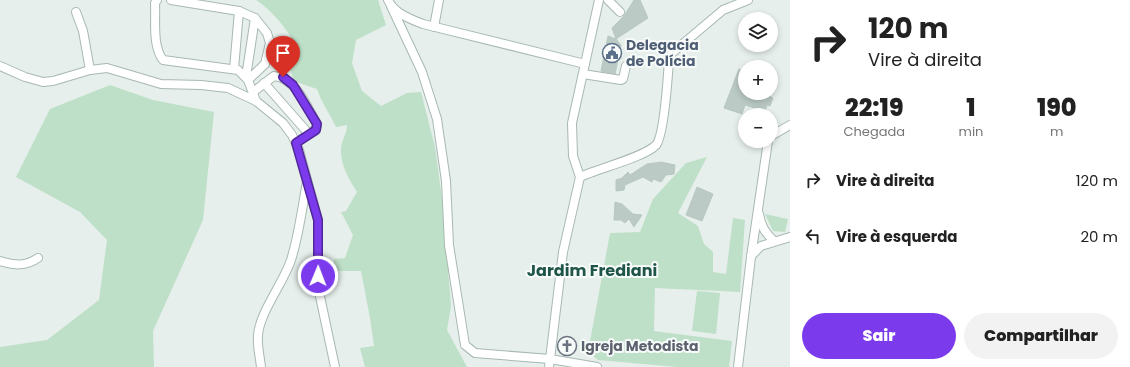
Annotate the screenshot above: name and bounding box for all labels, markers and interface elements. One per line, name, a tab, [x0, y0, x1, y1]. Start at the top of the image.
text: 120 m	[868, 9, 948, 48]
map controls	[738, 12, 778, 148]
button: layers	[738, 12, 778, 52]
icon: right	[802, 16, 854, 68]
place label: Delegacia de Polícia	[626, 35, 699, 71]
pin	[266, 36, 300, 77]
icon: arrive	[272, 42, 294, 64]
public building icon: Delegacia de Polícia	[601, 42, 623, 64]
text: Vire à direita	[868, 47, 982, 72]
button: +	[738, 60, 778, 100]
text: 22:19	[845, 91, 903, 124]
text: 1	[966, 91, 976, 124]
text: 190	[1037, 91, 1077, 124]
button: −	[738, 108, 778, 148]
text: Chegada	[843, 122, 905, 141]
text: min	[959, 122, 983, 141]
text: m	[1050, 122, 1063, 141]
icon: right	[802, 169, 824, 191]
text: Vire à direita	[836, 170, 935, 191]
text: 120 m	[1076, 170, 1118, 191]
icon: left	[802, 225, 824, 247]
text: Vire à esquerda	[836, 226, 958, 247]
text: 20 m	[1080, 226, 1118, 247]
position arrow	[297, 255, 339, 297]
district label: Jardim Frediani	[527, 259, 657, 282]
button: Sair	[802, 313, 956, 359]
button: Compartilhar	[964, 313, 1118, 359]
church icon: Igreja Metodista	[556, 335, 578, 357]
place label: Igreja Metodista	[581, 336, 699, 356]

